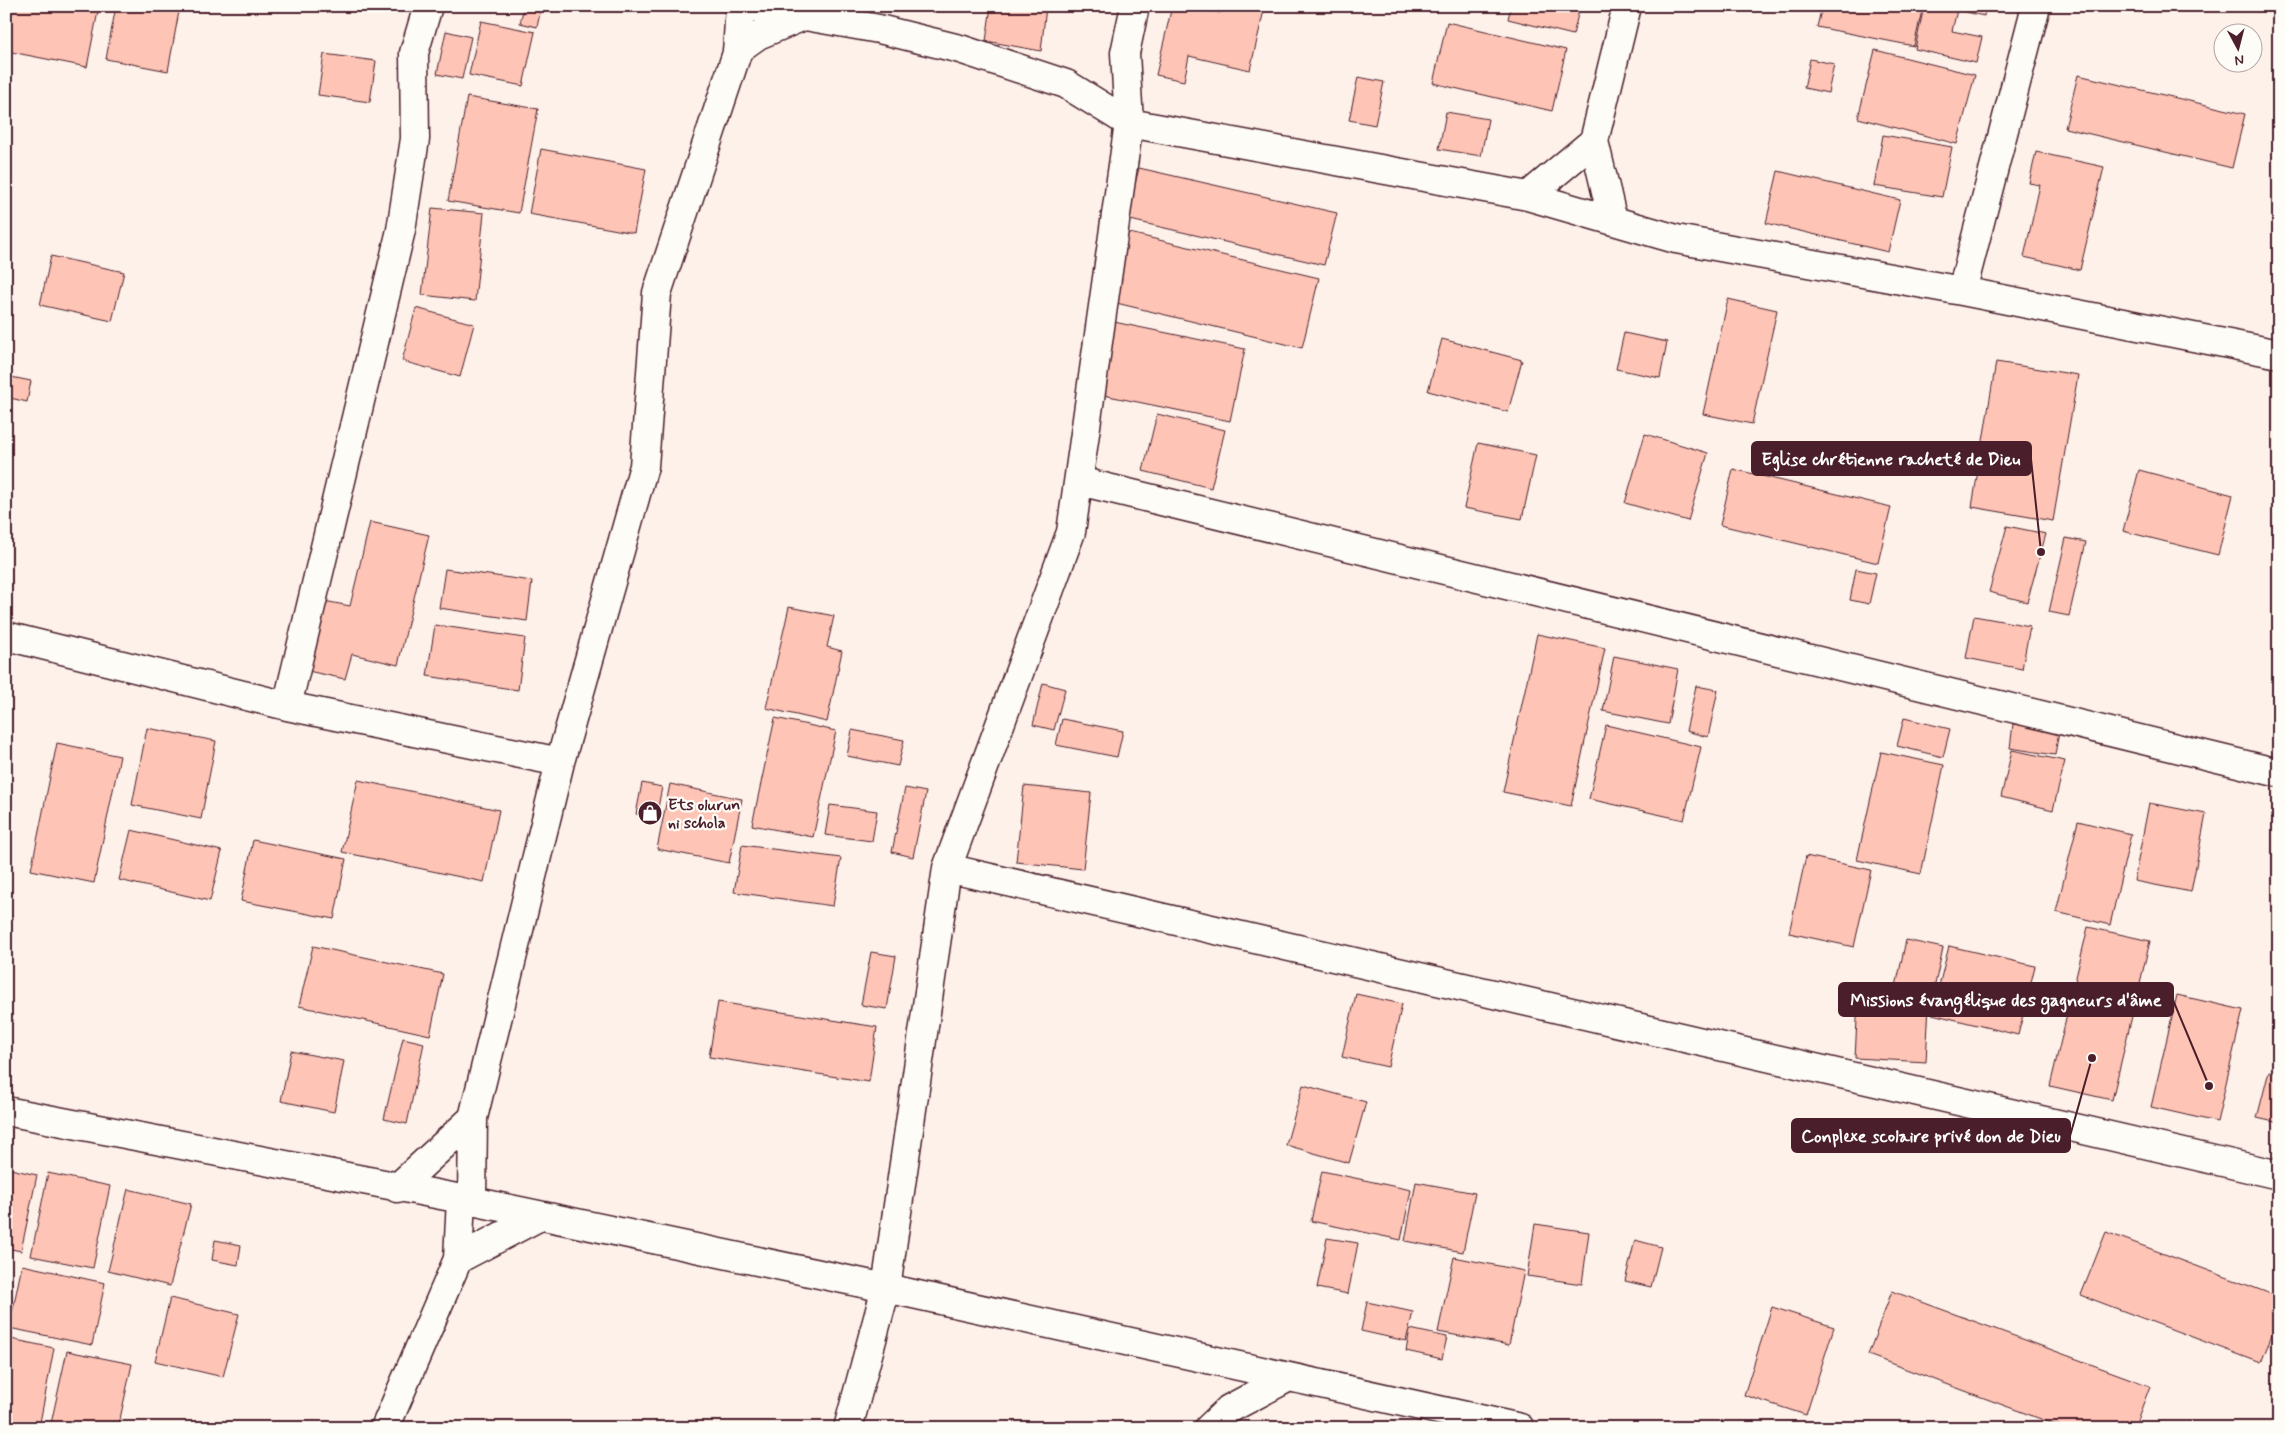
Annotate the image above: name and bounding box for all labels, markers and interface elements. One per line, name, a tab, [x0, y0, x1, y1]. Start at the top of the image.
north arrow	[2212, 22, 2262, 72]
text: N	[2234, 50, 2245, 69]
callout: Eglise chrétienne racheté de Dieu	[1752, 442, 2031, 475]
text: Eglise chrétienne racheté de Dieu	[1762, 448, 2020, 472]
place label: Ets olurun ni schola	[668, 795, 740, 834]
shop icon: Ets olurun ni schola	[637, 800, 663, 826]
callout: Missions évangélique des gagneurs d'âme	[1839, 983, 2173, 1016]
text: Missions évangélique des gagneurs d'âme	[1850, 989, 2162, 1015]
callout: Conplexe scolaire privé don de Dieu	[1792, 1119, 2070, 1152]
text: Conplexe scolaire privé don de Dieu	[1801, 1125, 2061, 1149]

